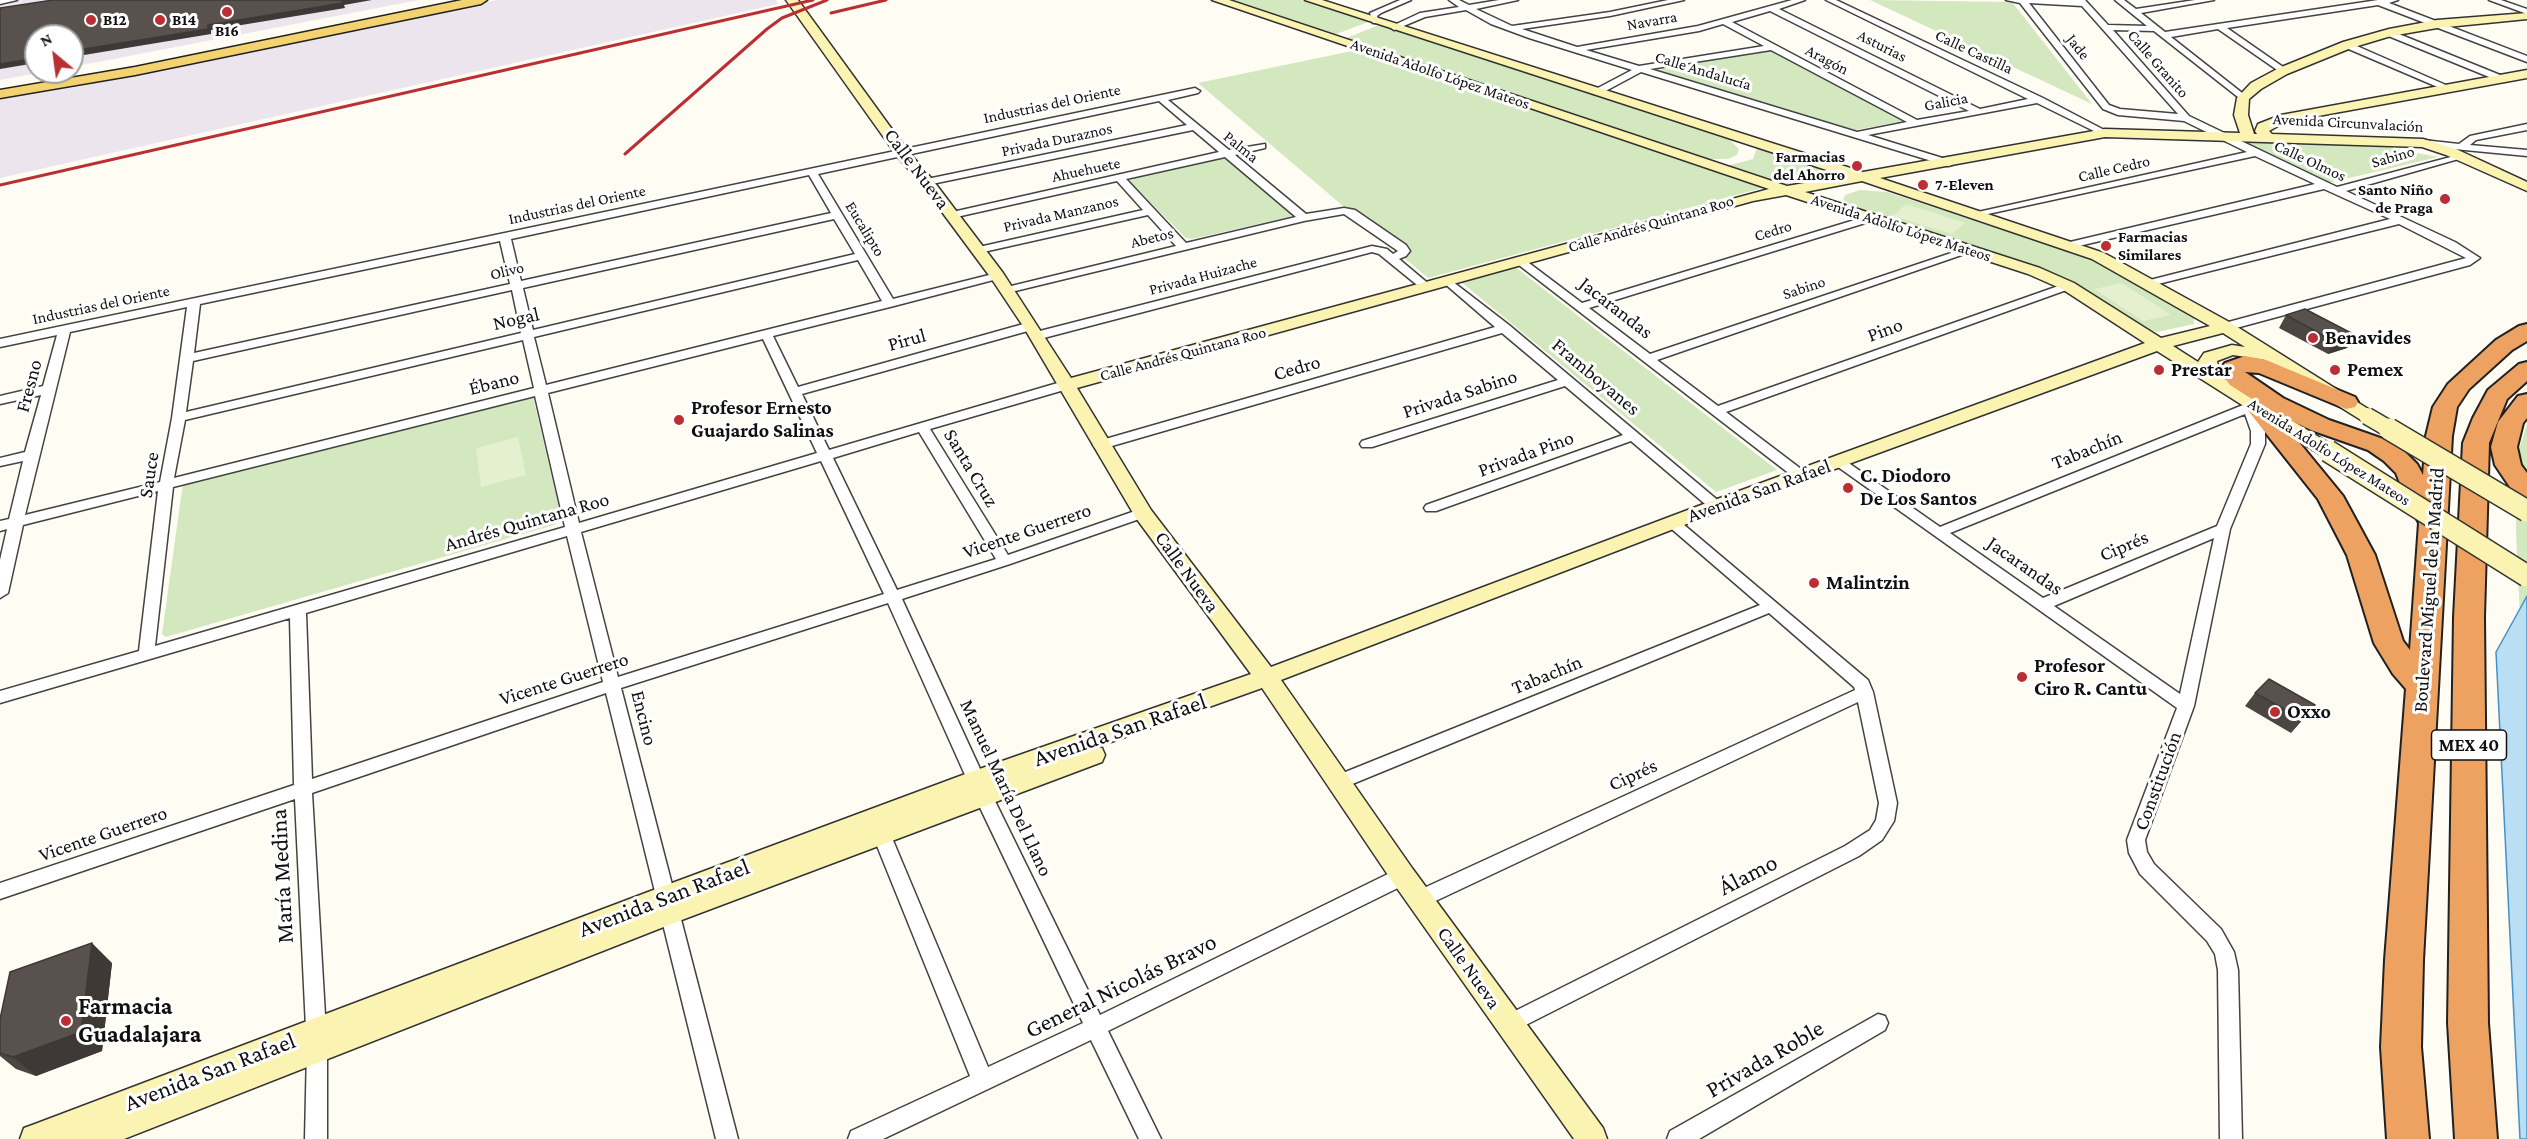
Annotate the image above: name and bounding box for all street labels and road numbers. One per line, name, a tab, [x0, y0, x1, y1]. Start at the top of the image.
street label: Navarra	[1625, 7, 1679, 35]
street label: Asturias	[1854, 25, 1910, 67]
street label: Calle Castilla	[1932, 26, 2016, 78]
street label: Calle Granito	[2123, 26, 2193, 102]
street label: Jade	[2062, 30, 2094, 64]
street label: Avenida Adolfo López Mateos	[1348, 34, 1532, 114]
street label: Aragón	[1802, 41, 1852, 79]
street label: Calle Andalucía	[1653, 47, 1753, 95]
street label: Industrias del Oriente	[982, 80, 1122, 128]
street label: Galicia	[1922, 88, 1970, 116]
street label: Avenida Circunvalación	[2272, 109, 2424, 137]
street label: Privada Duraznos	[1000, 119, 1114, 161]
street label: Calle Nueva	[879, 124, 955, 214]
street label: Palma	[1220, 127, 1262, 167]
street label: Calle Olmos	[2271, 136, 2349, 186]
street label: Sabino	[2369, 142, 2417, 172]
street label: Calle Cedro	[2076, 151, 2152, 187]
street label: Ahuehuete	[1050, 153, 1122, 187]
street label: Industrias del Oriente	[507, 181, 647, 229]
street label: Avenida Adolfo López Mateos	[1809, 190, 1993, 266]
street label: Privada Manzanos	[1002, 191, 1120, 237]
street label: Calle Andrés Quintana Roo	[1566, 191, 1736, 257]
street label: Eucalipto	[841, 198, 889, 260]
street label: Cedro	[1752, 216, 1794, 246]
street label: Abetos	[1128, 223, 1176, 253]
street label: Privada Huizache	[1147, 252, 1259, 300]
street label: Olivo	[488, 258, 526, 284]
street label: Jacarandas	[1574, 272, 1658, 344]
street label: Sabino	[1780, 272, 1828, 304]
street label: Industrias del Oriente	[31, 281, 171, 329]
street label: Nogal	[490, 302, 542, 336]
street label: Pino	[1864, 313, 1906, 347]
street label: Pirul	[885, 323, 929, 357]
street label: Calle Andrés Quintana Roo	[1098, 323, 1268, 385]
street label: Framboyanes	[1547, 333, 1645, 421]
street label: Cedro	[1271, 350, 1323, 386]
street label: Fresno	[10, 357, 48, 415]
street label: Privada Sabino	[1400, 364, 1520, 424]
street label: Ébano	[466, 365, 522, 401]
street label: Avenida Adolfo López Mateos	[2244, 394, 2414, 510]
street label: Santa Cruz	[938, 425, 1004, 511]
street label: Tabachín	[2048, 425, 2126, 475]
street label: Privada Pino	[1475, 426, 1577, 482]
street label: Sauce	[134, 450, 164, 500]
street label: Avenida San Rafael	[1684, 454, 1834, 528]
street label: Boulevard Miguel de la Madrid	[2408, 467, 2450, 713]
street label: Andrés Quintana Roo	[442, 487, 612, 557]
street label: Vicente Guerrero	[960, 498, 1094, 564]
street label: Ciprés	[2096, 525, 2152, 567]
street label: Calle Nueva	[1149, 527, 1225, 617]
street label: Jacarandas	[1982, 531, 2068, 601]
street label: Vicente Guerrero	[496, 647, 632, 711]
street label: Tabachín	[1508, 650, 1586, 700]
street label: Avenida San Rafael	[1030, 687, 1210, 773]
street label: Encino	[626, 688, 662, 748]
street label: Manuel María Del Llano	[954, 696, 1058, 880]
street label: Constitución	[2129, 728, 2187, 834]
road number: MEX 40	[2432, 730, 2506, 760]
street label: Ciprés	[1605, 753, 1661, 797]
street label: Vicente Guerrero	[36, 801, 170, 867]
street label: María Medina	[264, 808, 300, 944]
street label: Álamo	[1714, 848, 1782, 902]
street label: Avenida San Rafael	[574, 852, 754, 944]
street label: Calle Nueva	[1432, 922, 1506, 1014]
street label: General Nicolás Bravo	[1021, 927, 1221, 1045]
street label: Privada Roble	[1701, 1014, 1829, 1104]
street label: Avenida San Rafael	[120, 1026, 300, 1118]

